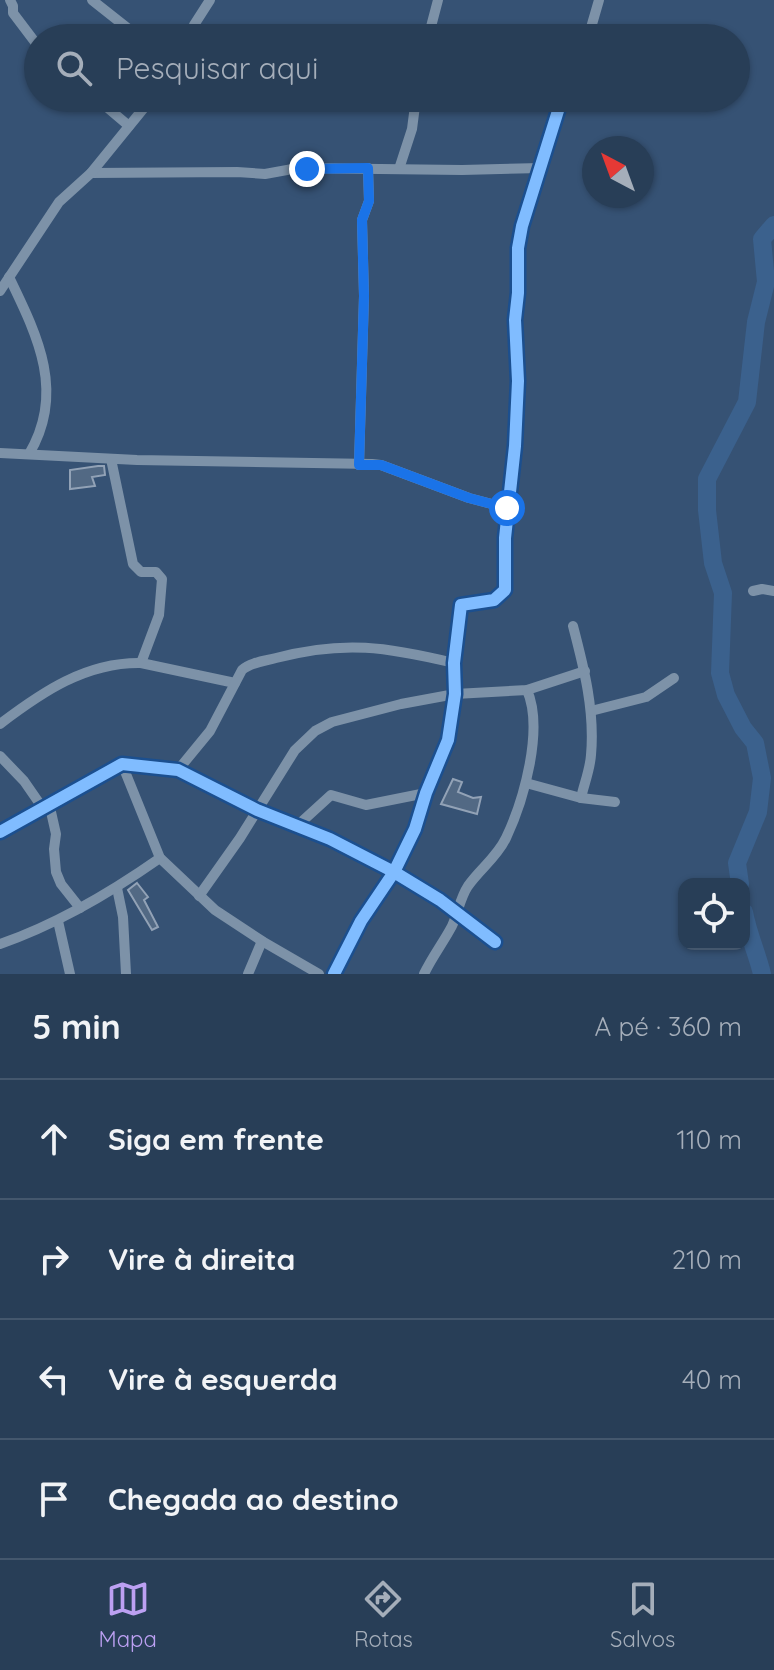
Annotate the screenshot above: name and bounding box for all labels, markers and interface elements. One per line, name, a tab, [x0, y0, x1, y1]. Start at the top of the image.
search box	[24, 24, 750, 112]
icon: search	[52, 46, 96, 90]
text: Pesquisar aqui	[116, 49, 318, 87]
north arrow	[582, 136, 654, 208]
route end	[289, 151, 325, 187]
route start	[489, 490, 525, 526]
map controls	[678, 878, 750, 950]
button: locate	[678, 878, 750, 950]
text: 5 min	[32, 1005, 121, 1048]
text: A pé · 360 m	[594, 1010, 742, 1043]
icon: ahead	[32, 1117, 76, 1161]
text: Siga em frente	[108, 1120, 324, 1158]
text: 110 m	[676, 1123, 742, 1156]
icon: right	[32, 1237, 76, 1281]
text: Vire à direita	[108, 1240, 295, 1278]
text: 210 m	[672, 1243, 742, 1276]
icon: left	[32, 1357, 76, 1401]
text: Vire à esquerda	[108, 1360, 337, 1398]
text: 40 m	[682, 1363, 742, 1396]
icon: arrive	[32, 1477, 76, 1521]
text: Chegada ao destino	[108, 1480, 399, 1518]
tab: Mapa	[99, 1577, 157, 1653]
tab: Rotas	[354, 1577, 413, 1653]
tab: Salvos	[610, 1577, 675, 1653]

